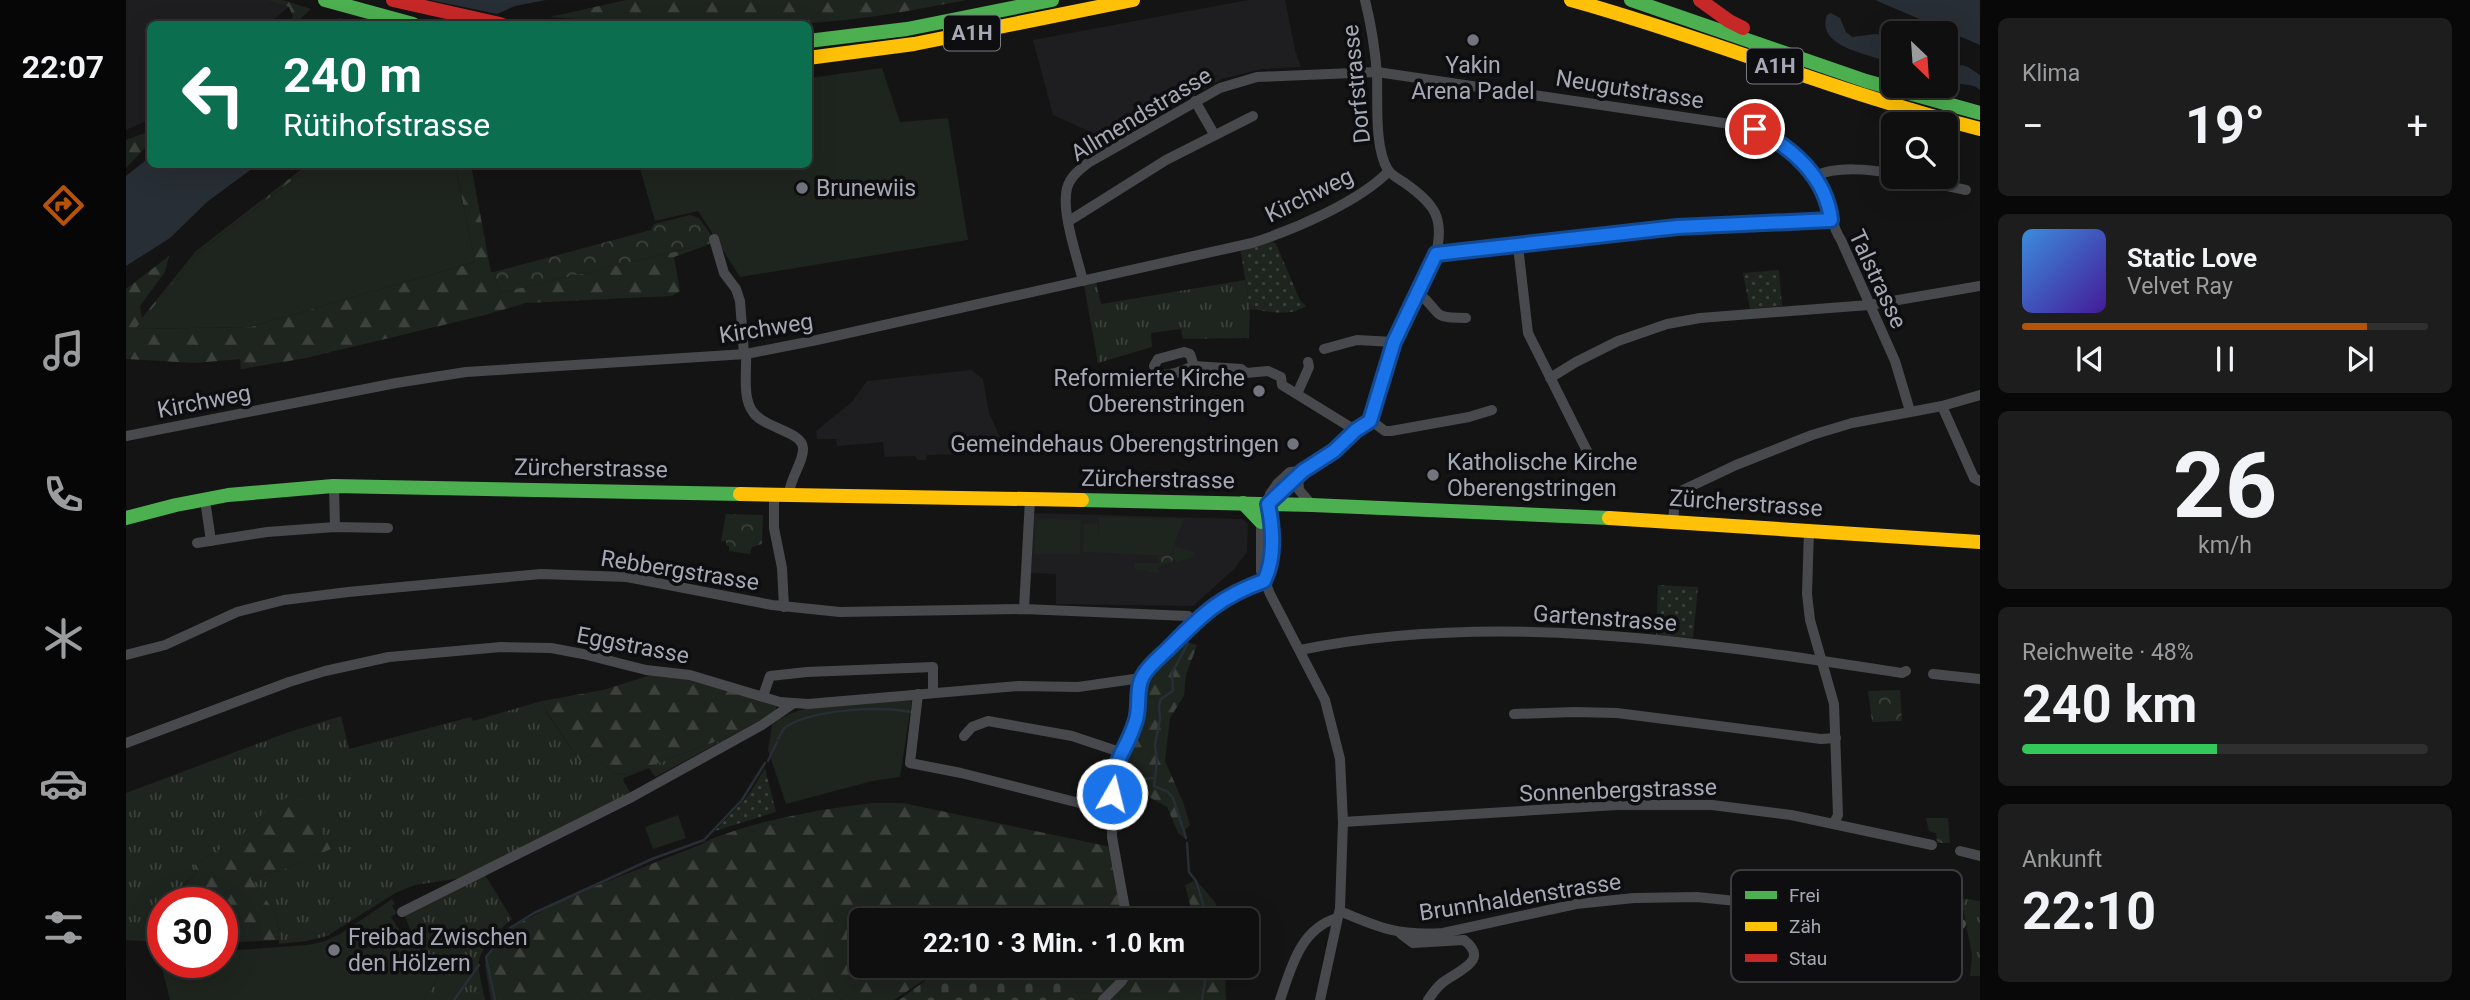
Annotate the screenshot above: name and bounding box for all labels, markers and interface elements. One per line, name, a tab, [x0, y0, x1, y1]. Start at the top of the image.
road number: A1H	[944, 16, 1000, 50]
north arrow	[1881, 21, 1958, 98]
map controls	[1881, 21, 1958, 189]
street label: Dorfstrasse	[1337, 23, 1376, 145]
marker: Yakin Arena Padel	[1465, 32, 1481, 48]
text: 240 m	[283, 47, 422, 104]
text: 22:07	[22, 48, 104, 86]
road number: A1H	[1747, 48, 1803, 84]
icon: left	[168, 49, 259, 140]
place label: Yakin Arena Padel	[1411, 52, 1535, 105]
text: Klima	[2022, 60, 2080, 87]
street label: Allmendstrasse	[1066, 62, 1217, 167]
street label: Neugutstrasse	[1554, 64, 1706, 115]
text: 19°	[2185, 95, 2265, 156]
pin	[1725, 99, 1785, 159]
text: −	[2022, 104, 2044, 148]
text: +	[2406, 104, 2428, 148]
text: Rütihofstrasse	[283, 106, 490, 144]
icon: arrive	[1736, 110, 1774, 148]
button: search	[1881, 112, 1958, 189]
street label: Kirchweg	[1261, 163, 1358, 228]
place label: Brunewiis	[816, 175, 916, 202]
marker: Brunewiis	[794, 180, 810, 196]
icon: directions	[39, 181, 88, 230]
street label: Talstrasse	[1843, 226, 1912, 333]
text: Static Love	[2127, 243, 2257, 273]
text: Velvet Ray	[2127, 273, 2233, 300]
street label: Kirchweg	[717, 308, 815, 349]
icon: music	[39, 326, 88, 375]
icon: previous	[2071, 340, 2109, 378]
icon: pause	[2206, 340, 2244, 378]
icon: next	[2341, 340, 2379, 378]
place label: Reformierte Kirche Oberenstringen	[1053, 365, 1245, 418]
street label: Kirchweg	[155, 379, 253, 424]
marker: Reformierte Kirche Oberenstringen	[1251, 383, 1267, 399]
place label: Gemeindehaus Oberengstringen	[950, 431, 1279, 458]
text: 26	[2173, 433, 2277, 539]
marker: Gemeindehaus Oberengstringen	[1285, 436, 1301, 452]
place label: Katholische Kirche Oberengstringen	[1447, 449, 1637, 502]
street label: Zürcherstrasse	[514, 454, 668, 483]
street label: Zürcherstrasse	[1081, 465, 1235, 494]
marker: Katholische Kirche Oberengstringen	[1425, 467, 1441, 483]
icon: phone	[39, 470, 88, 519]
street label: Zürcherstrasse	[1668, 485, 1824, 522]
text: km/h	[2198, 532, 2252, 559]
street label: Rebbergstrasse	[599, 545, 761, 596]
street label: Gartenstrasse	[1532, 600, 1678, 637]
icon: climate	[39, 614, 88, 663]
street label: Eggstrasse	[574, 621, 691, 670]
text: Reichweite · 48%	[2022, 639, 2194, 666]
text: 240 km	[2022, 674, 2197, 735]
position arrow	[1075, 757, 1149, 831]
icon: car	[39, 759, 88, 808]
street label: Sonnenbergstrasse	[1519, 774, 1717, 807]
text: Ankunft	[2022, 846, 2102, 873]
street label: Brunnhaldenstrasse	[1417, 868, 1623, 927]
legend	[1731, 870, 1962, 982]
text: 22:10	[2022, 881, 2156, 942]
text: Frei	[1789, 884, 1820, 907]
speed limit sign: 30	[147, 887, 238, 978]
icon: filters	[39, 903, 88, 952]
text: Zäh	[1789, 915, 1821, 938]
place label: Freibad Zwischen den Hölzern	[348, 924, 528, 977]
text: 22:10 · 3 Min. · 1.0 km	[923, 928, 1185, 958]
marker: Freibad Zwischen den Hölzern	[326, 942, 342, 958]
text: Stau	[1789, 947, 1827, 970]

